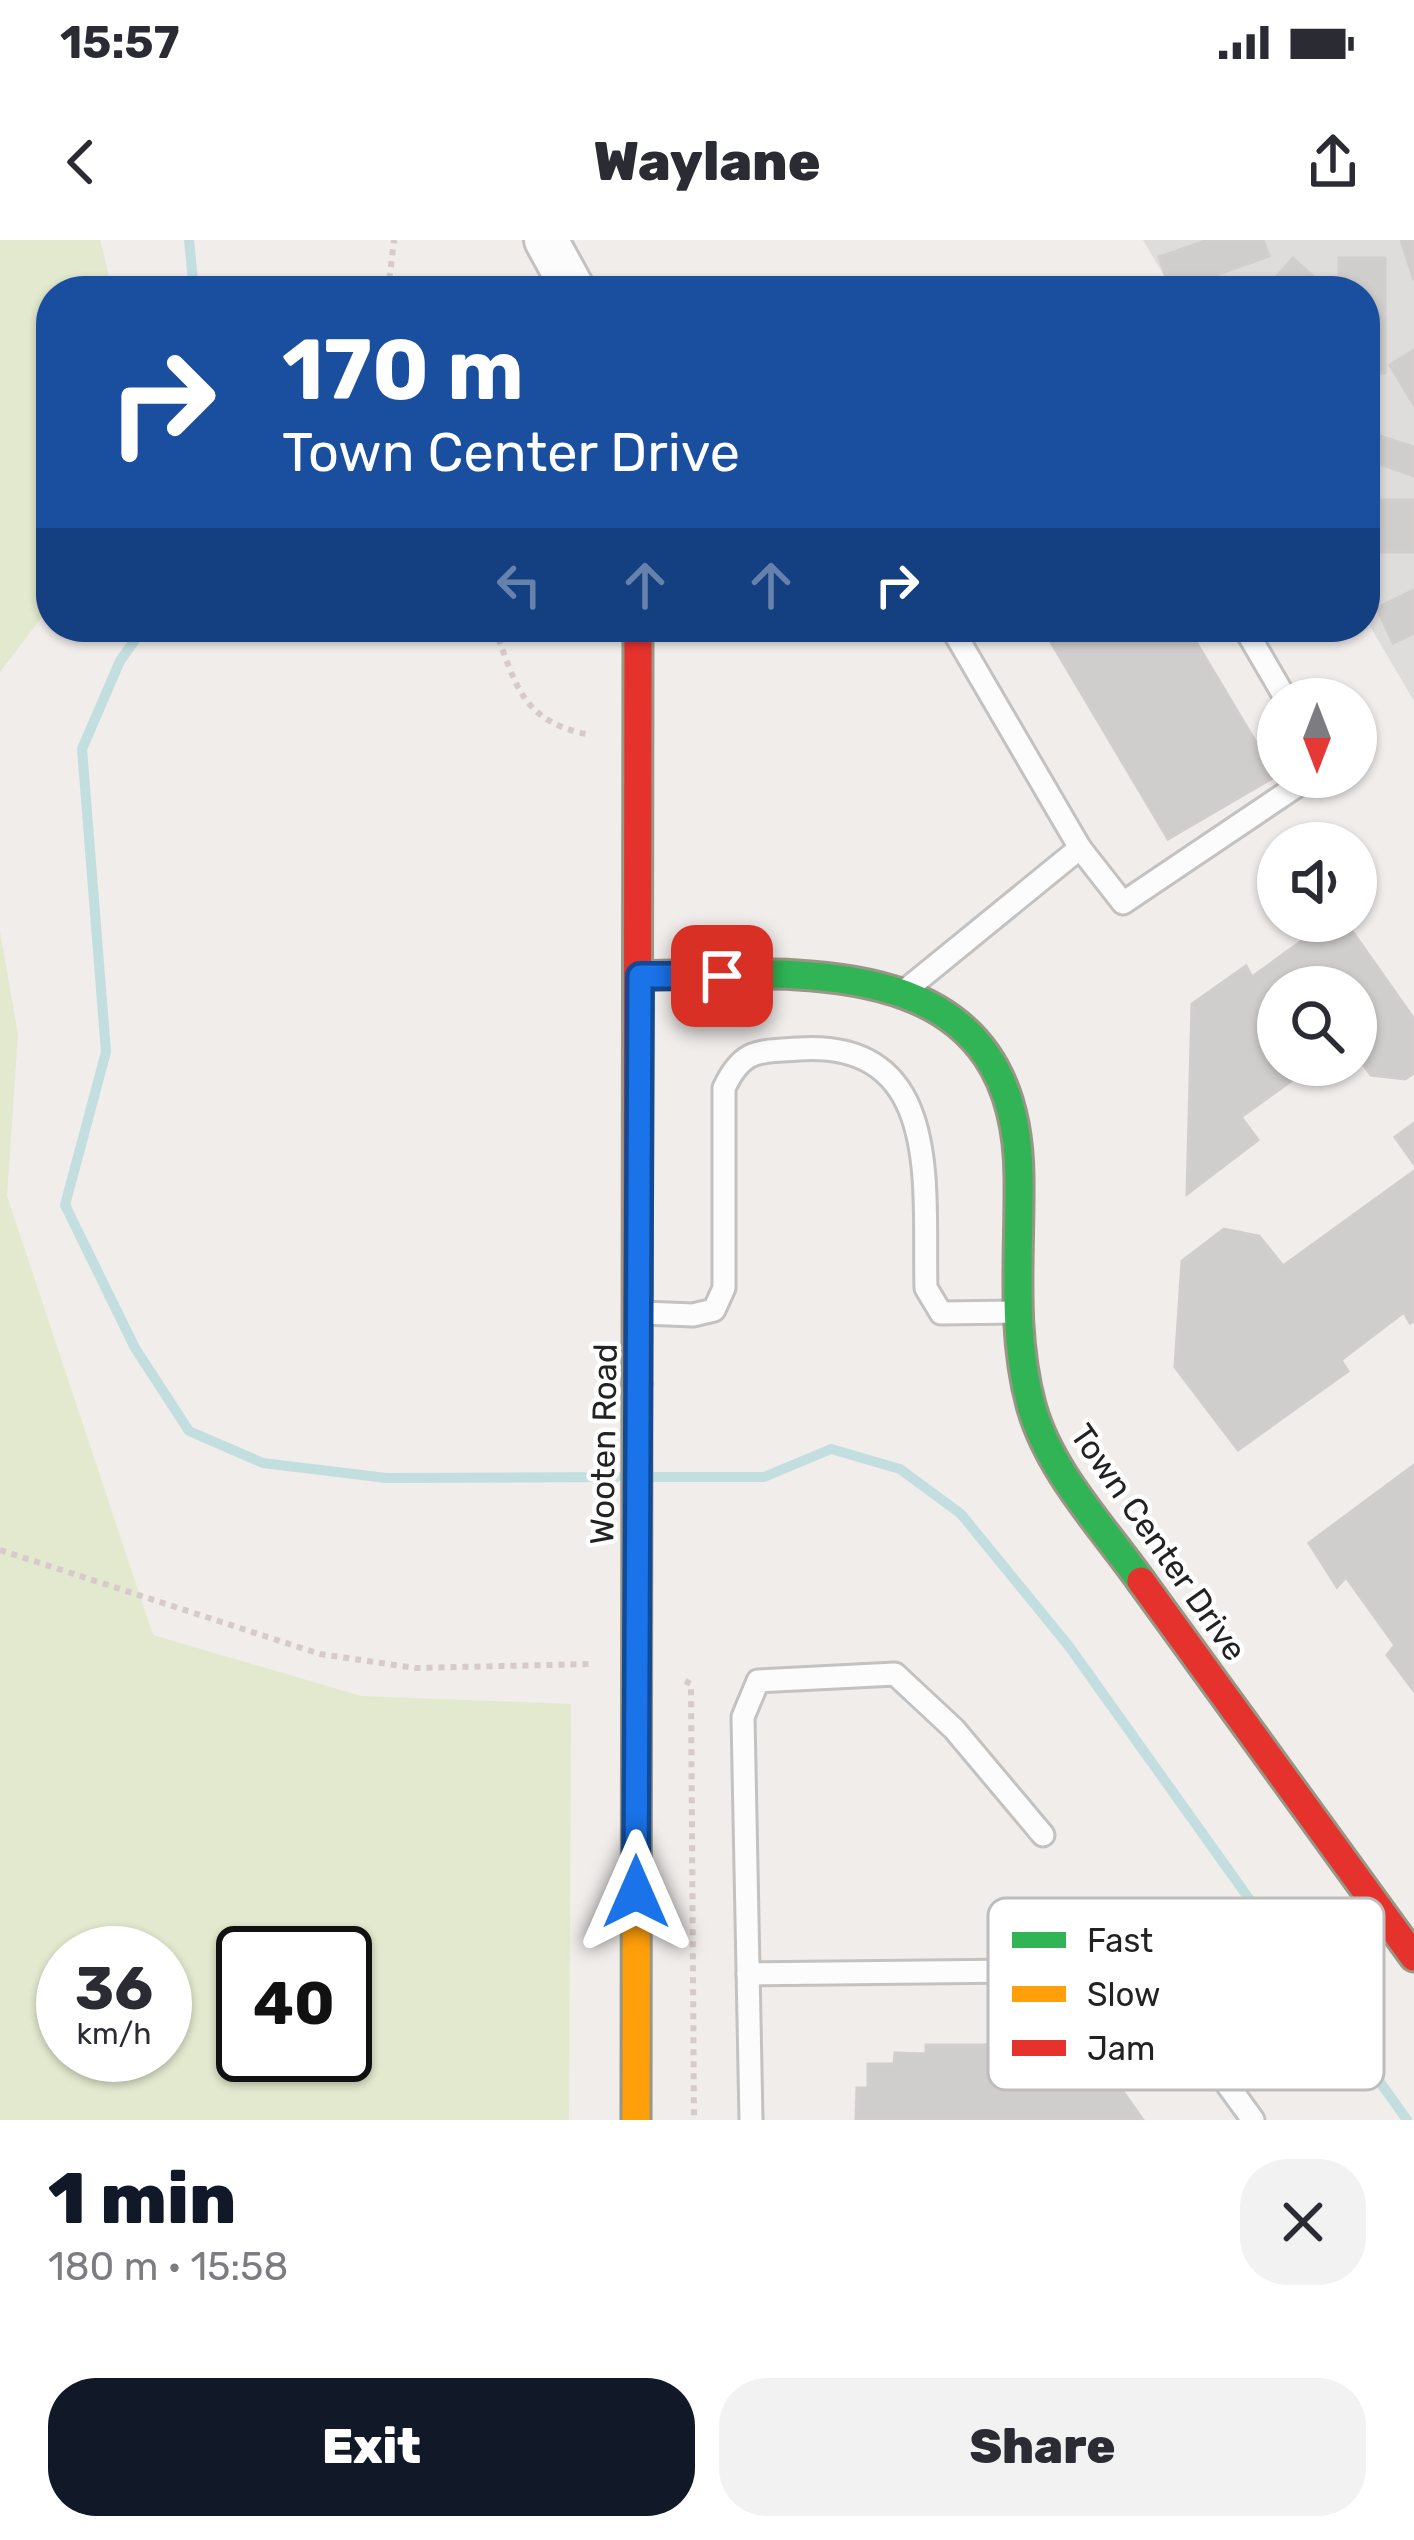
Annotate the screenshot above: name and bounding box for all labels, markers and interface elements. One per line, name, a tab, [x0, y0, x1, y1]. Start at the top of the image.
text: 15:57	[60, 16, 179, 69]
icon: back	[48, 129, 114, 195]
icon: share	[1300, 129, 1366, 195]
text: Waylane	[593, 130, 821, 194]
text: 170 m	[282, 320, 524, 420]
icon: right	[84, 324, 240, 480]
text: Town Center Drive	[282, 421, 740, 485]
icon: left	[486, 552, 552, 618]
icon: ahead	[612, 552, 678, 618]
icon: ahead	[738, 552, 804, 618]
icon: right	[864, 552, 930, 618]
north arrow	[1257, 678, 1377, 798]
map controls	[1257, 678, 1377, 1086]
button: sound	[1257, 822, 1377, 942]
pin	[671, 925, 773, 1027]
icon: arrive	[689, 943, 755, 1009]
button: search	[1257, 966, 1377, 1086]
street label: Wooten Road	[582, 1343, 625, 1545]
street label: Town Center Drive	[1062, 1416, 1255, 1668]
position arrow	[573, 1829, 699, 1955]
legend	[988, 1898, 1384, 2090]
text: Fast	[1087, 1921, 1153, 1960]
speed limit sign: 40	[216, 1926, 372, 2082]
text: 36	[75, 1953, 153, 2024]
text: Slow	[1087, 1975, 1161, 2014]
text: km/h	[77, 2016, 151, 2052]
text: Jam	[1087, 2029, 1155, 2068]
text: 1 min	[48, 2156, 236, 2241]
button: close	[1240, 2159, 1366, 2285]
text: 180 m · 15:58	[48, 2244, 288, 2290]
button: Exit	[48, 2378, 695, 2516]
button: Share	[719, 2378, 1366, 2516]

